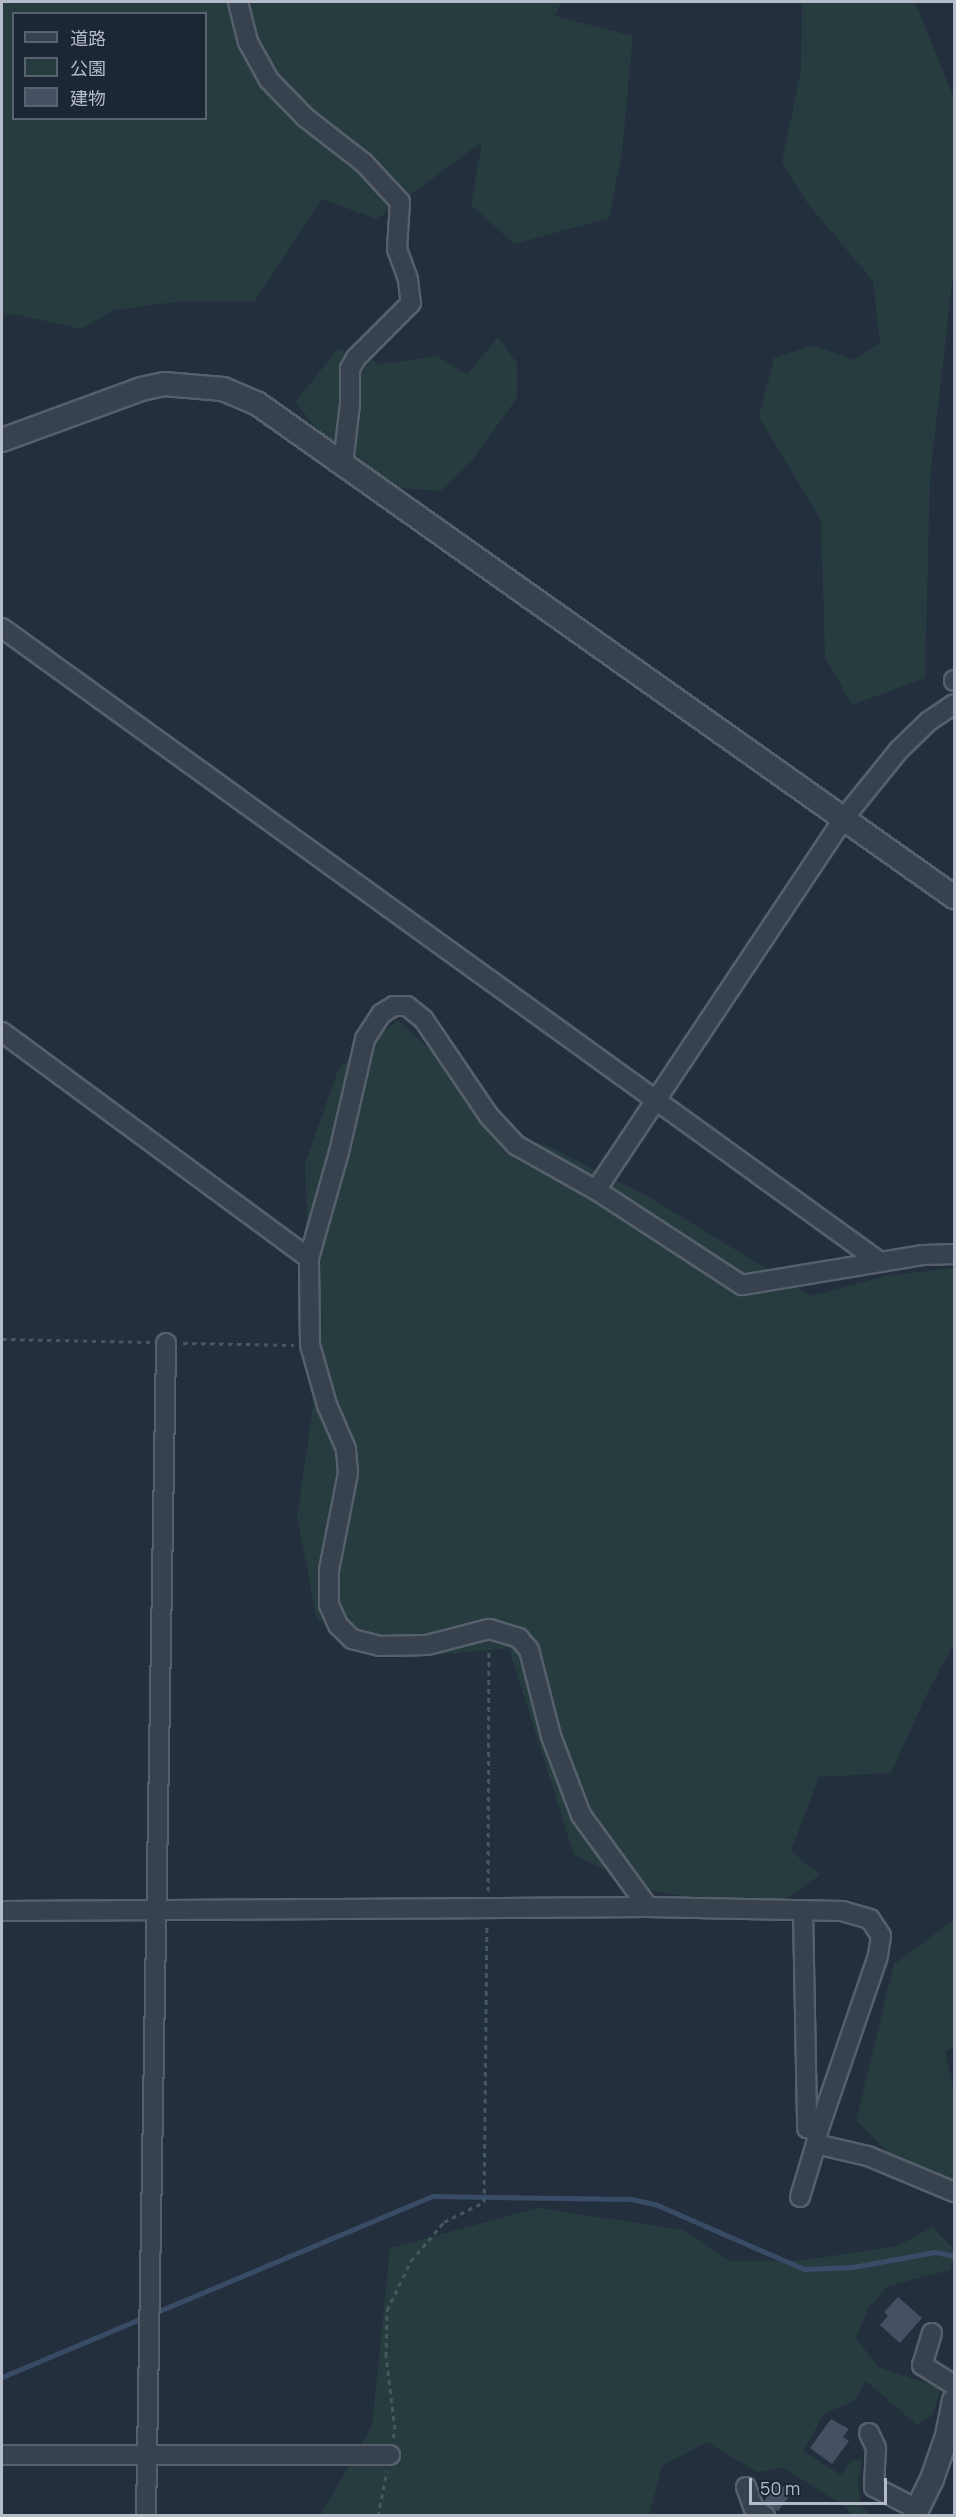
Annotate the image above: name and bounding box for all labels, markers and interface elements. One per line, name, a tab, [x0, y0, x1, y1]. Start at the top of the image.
legend	[12, 12, 207, 120]
text: 道路	[70, 26, 106, 50]
text: 公園	[70, 56, 106, 80]
text: 建物	[70, 86, 106, 110]
scale bar	[752, 2466, 890, 2504]
text: 50 m	[760, 2476, 800, 2500]

